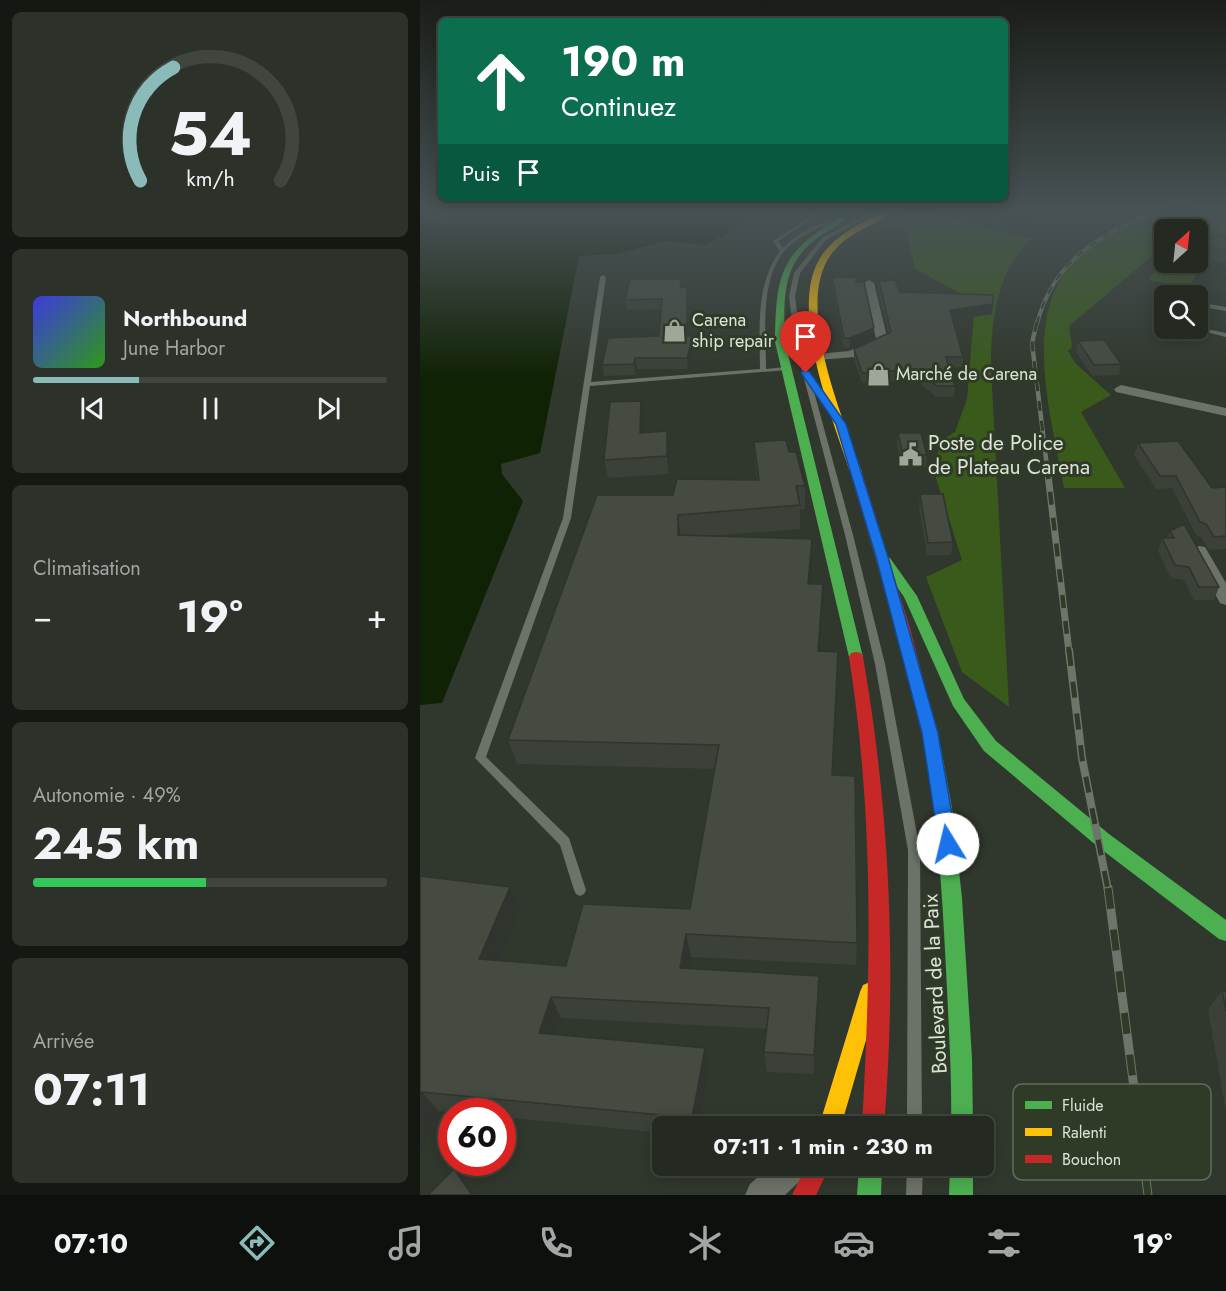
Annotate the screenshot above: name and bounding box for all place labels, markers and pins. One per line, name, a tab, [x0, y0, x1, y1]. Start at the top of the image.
place label: Carena ship repair	[692, 307, 775, 354]
pin	[780, 311, 831, 373]
shop icon: Carena ship repair	[661, 317, 687, 343]
shop icon: Marché de Carena	[865, 361, 891, 387]
place label: Marché de Carena	[896, 361, 1037, 387]
place label: Poste de Police de Plateau Carena	[928, 428, 1090, 482]
public building icon: Poste de Police de Plateau Carena	[897, 442, 923, 468]

